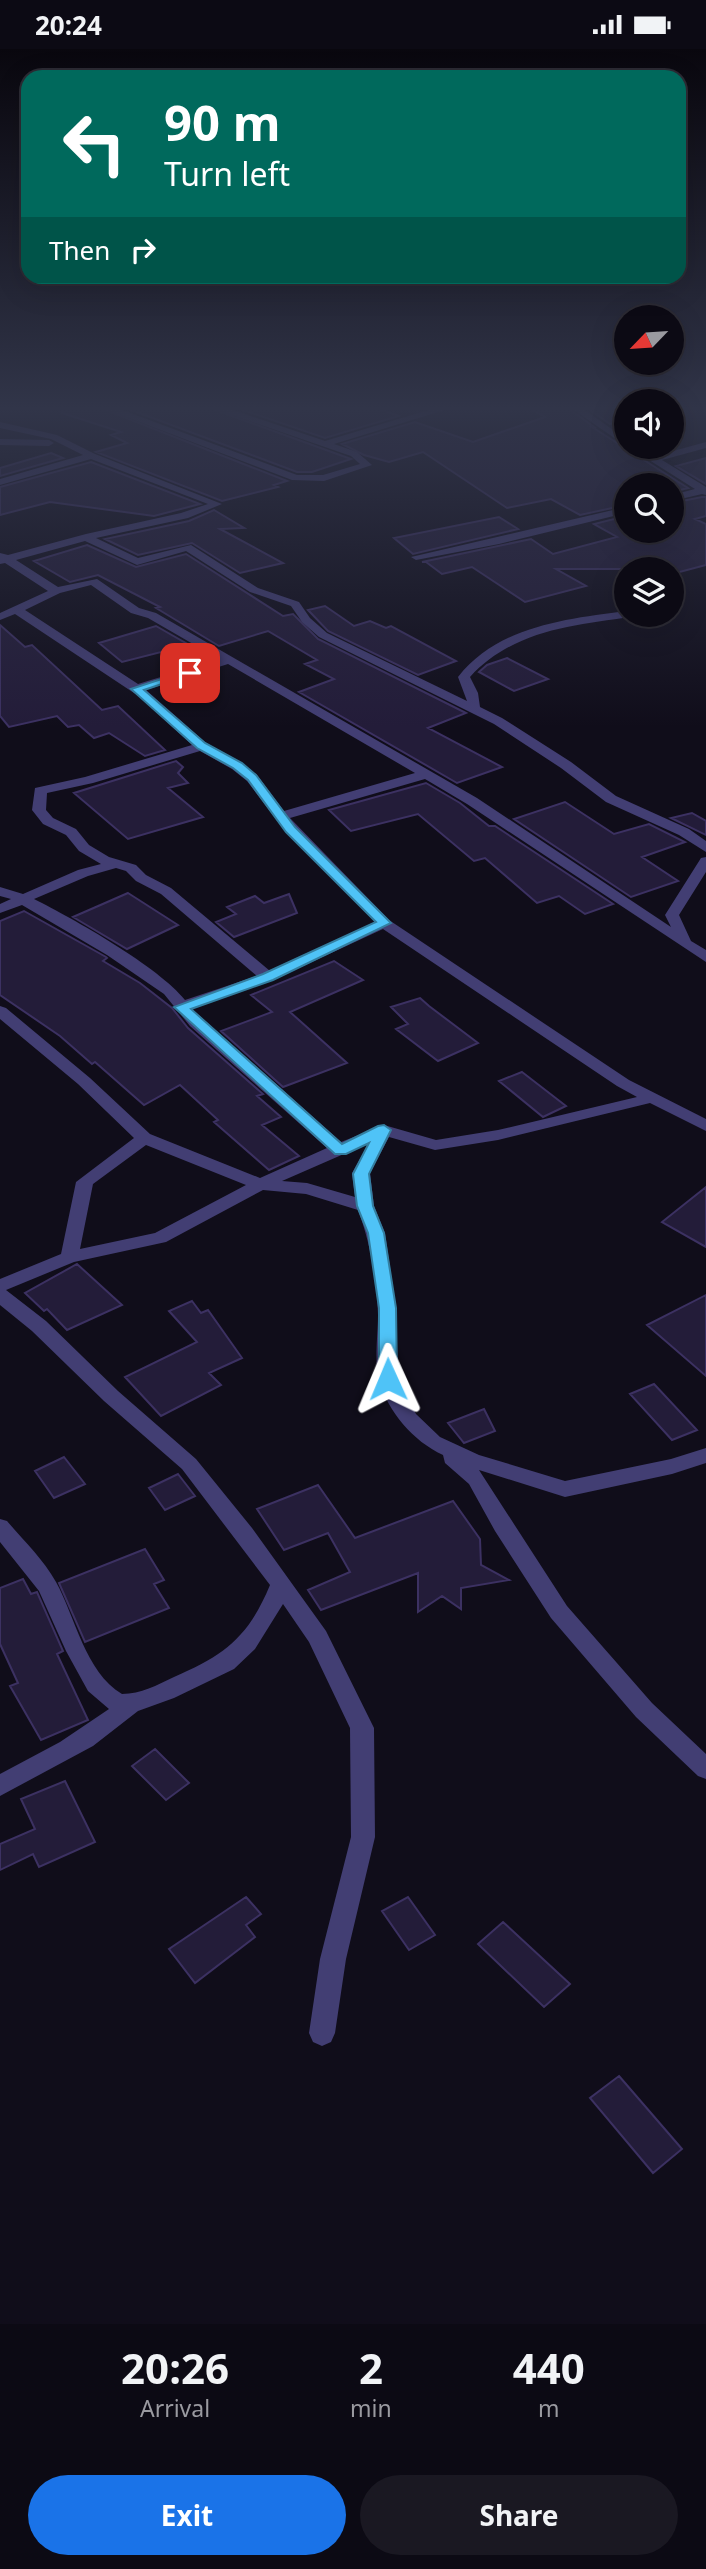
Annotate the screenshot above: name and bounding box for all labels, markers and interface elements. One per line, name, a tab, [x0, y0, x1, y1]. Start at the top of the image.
text: 20:24	[35, 7, 102, 43]
text: 90 m	[164, 89, 281, 155]
icon: left	[49, 98, 140, 189]
text: Turn left	[164, 152, 290, 195]
icon: right	[124, 231, 162, 269]
text: Then	[49, 232, 110, 268]
north arrow	[614, 305, 684, 375]
map controls	[614, 305, 684, 627]
button: sound	[614, 389, 684, 459]
button: search	[614, 473, 684, 543]
button: layers	[614, 557, 684, 627]
pin	[160, 643, 220, 703]
icon: arrive	[171, 654, 209, 692]
position arrow	[351, 1342, 425, 1416]
text: 20:26	[121, 2339, 229, 2396]
text: 2	[359, 2339, 383, 2396]
text: 440	[513, 2339, 585, 2396]
text: Arrival	[140, 2392, 210, 2424]
text: min	[350, 2392, 392, 2424]
text: m	[538, 2392, 560, 2424]
button: Exit	[28, 2475, 346, 2555]
button: Share	[360, 2475, 678, 2555]

